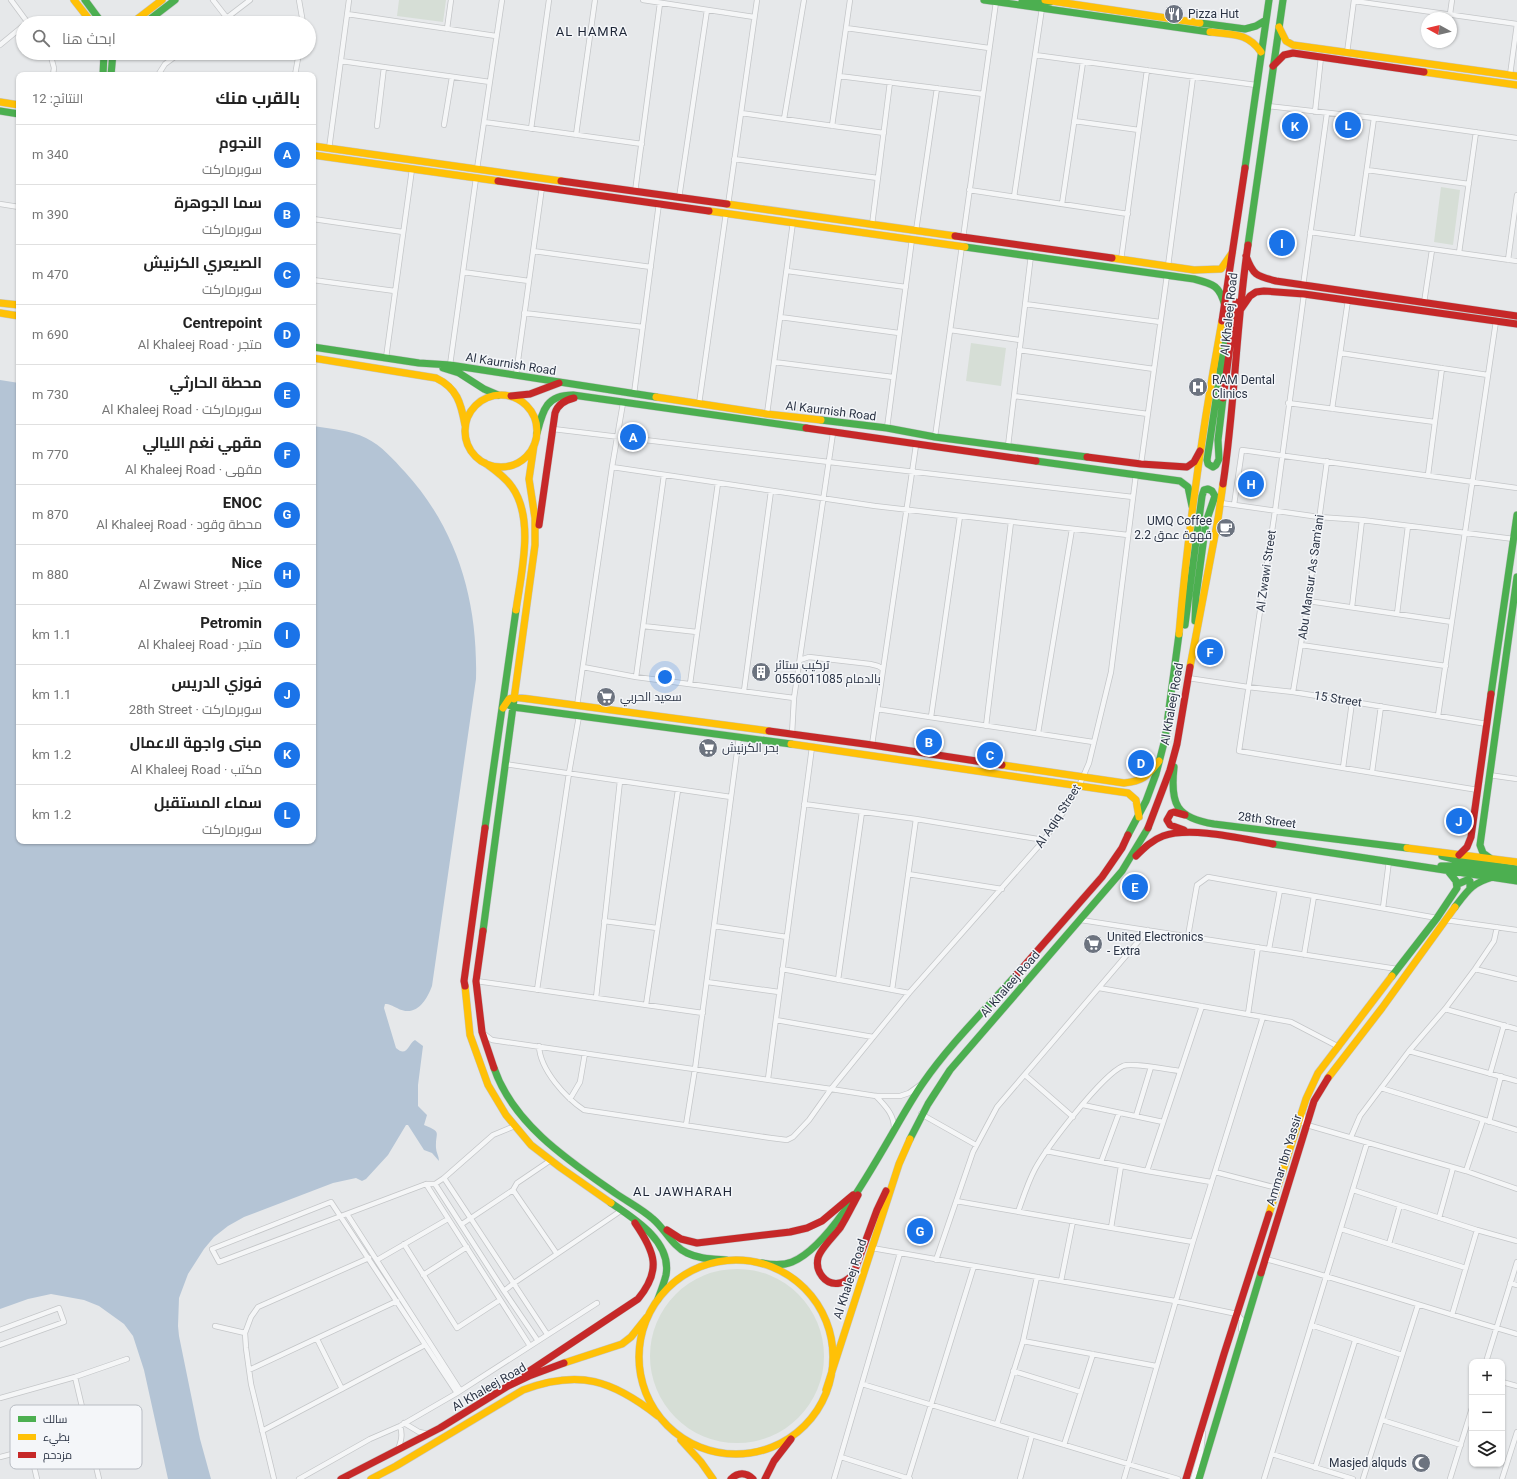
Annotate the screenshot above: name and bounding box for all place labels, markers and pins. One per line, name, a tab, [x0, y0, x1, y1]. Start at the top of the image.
restaurant icon: Pizza Hut	[1163, 3, 1185, 25]
place label: Pizza Hut	[1188, 7, 1239, 21]
pin: L	[1335, 110, 1361, 140]
pin: K	[1282, 111, 1308, 141]
pin: I	[1269, 228, 1295, 258]
place label: RAM Dental Clinics	[1212, 373, 1275, 401]
hospital icon: RAM Dental Clinics	[1187, 376, 1209, 398]
pin: A	[620, 422, 646, 452]
pin: H	[1238, 469, 1264, 499]
place label: UMQ Coffee 2.2 قهوة عمق	[1134, 514, 1212, 542]
cafe icon: UMQ Coffee 2.2 قهوة عمق	[1215, 517, 1237, 539]
pin: F	[1197, 637, 1223, 667]
place label: تركيب ستائر بالدمام 0556011085	[774, 658, 881, 687]
building icon: تركيب ستائر بالدمام 0556011085	[750, 661, 772, 683]
supermarket icon: سعيد الحربي	[595, 686, 617, 708]
place label: سعيد الحربي	[620, 690, 682, 707]
pin: B	[916, 727, 942, 757]
supermarket icon: بحر الكرنيش	[697, 737, 719, 759]
pin: C	[977, 740, 1003, 770]
place label: بحر الكرنيش	[722, 741, 779, 755]
pin: D	[1128, 748, 1154, 778]
pin: J	[1446, 806, 1472, 836]
pin: E	[1122, 872, 1148, 902]
place label: United Electronics - Extra	[1107, 930, 1203, 958]
supermarket icon: United Electronics - Extra	[1082, 933, 1104, 955]
pin: G	[907, 1216, 933, 1246]
mosque icon: Masjed alquds	[1410, 1452, 1432, 1474]
place label: Masjed alquds	[1329, 1456, 1407, 1470]

